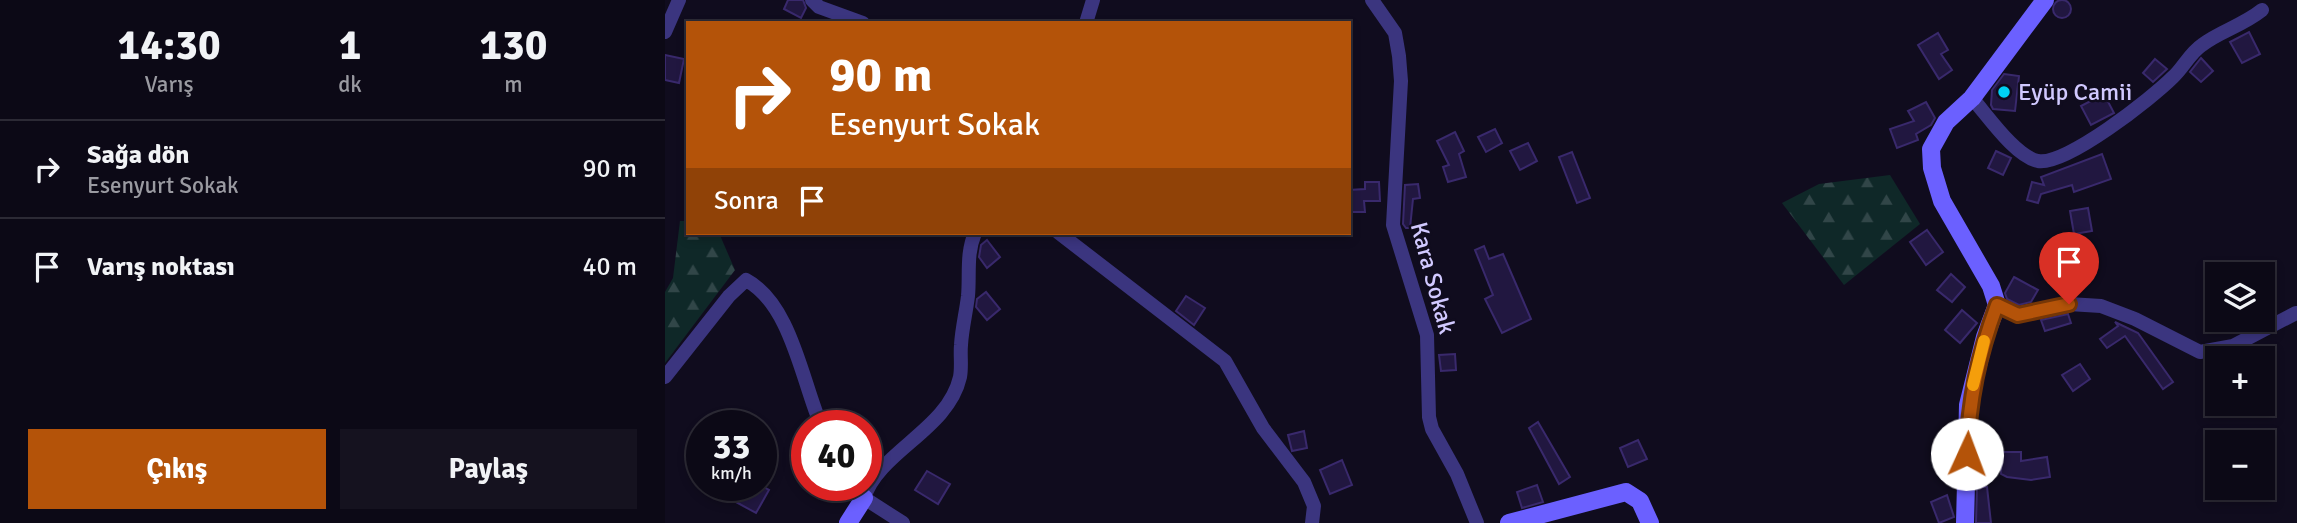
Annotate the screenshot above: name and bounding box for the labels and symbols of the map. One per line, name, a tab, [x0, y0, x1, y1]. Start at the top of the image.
place label: Eyüp Camii	[2018, 77, 2132, 107]
marker: Eyüp Camii	[1996, 84, 2012, 100]
street label: Kara Sokak	[1404, 219, 1462, 337]
pin	[2039, 232, 2099, 304]
speed limit sign: 40	[791, 410, 882, 501]
position arrow	[1930, 417, 2004, 491]

